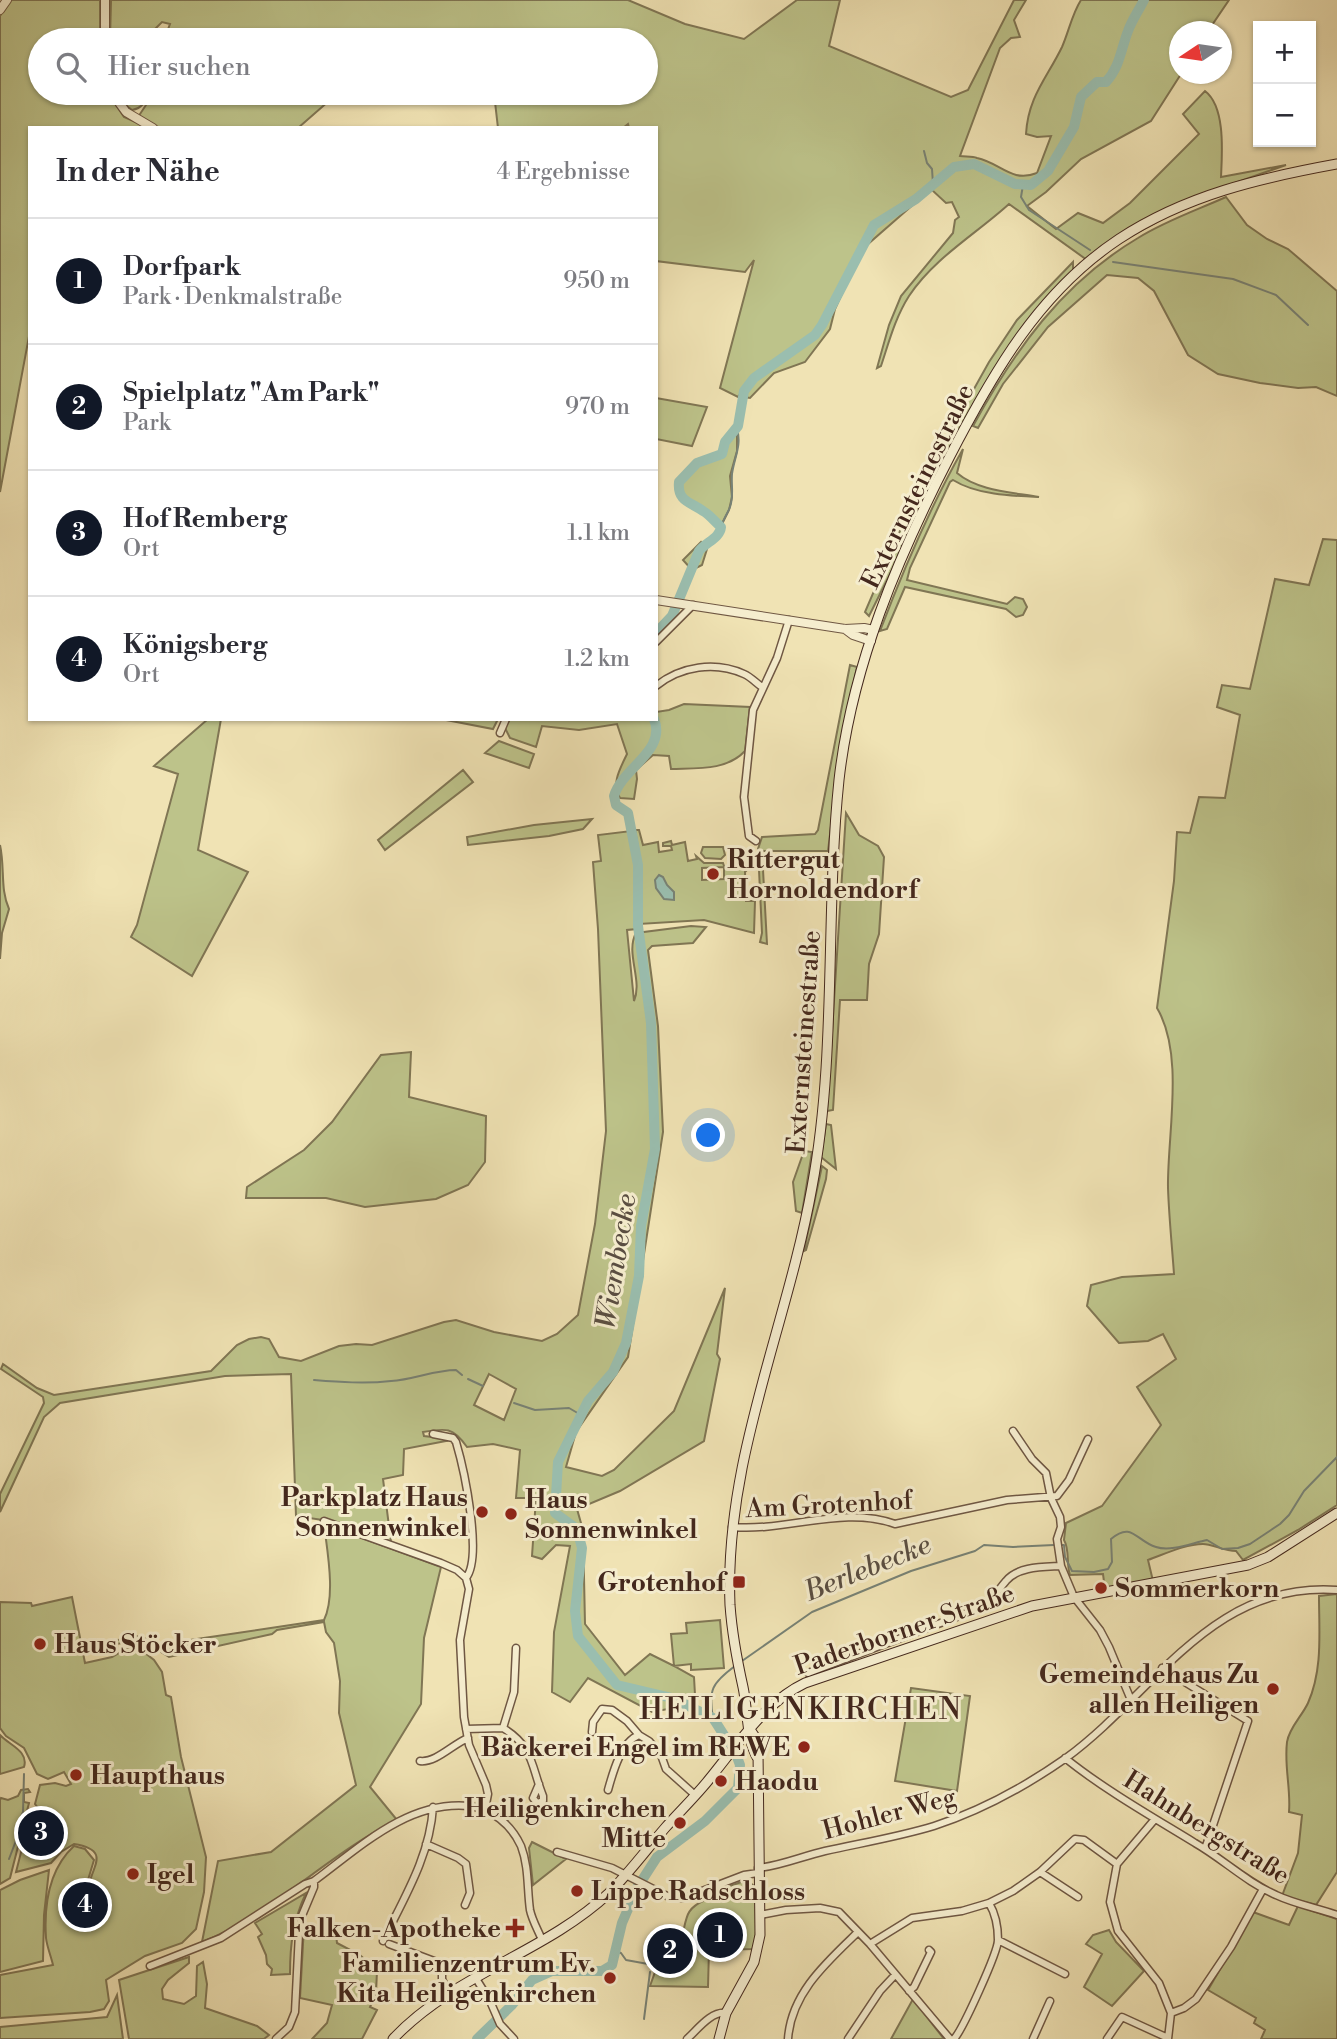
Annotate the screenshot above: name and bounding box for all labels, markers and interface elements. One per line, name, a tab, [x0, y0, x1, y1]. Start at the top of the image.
north arrow	[1169, 21, 1232, 84]
map controls	[1253, 21, 1316, 147]
button: +	[1253, 21, 1316, 84]
search box	[28, 28, 658, 105]
icon: search	[52, 48, 90, 86]
text: Hier suchen	[108, 51, 250, 83]
button: −	[1253, 84, 1316, 147]
text: In der Nähe	[56, 153, 220, 191]
text: 4 Ergebnisse	[497, 158, 630, 186]
text: Dorfpark	[123, 251, 241, 283]
text: 1	[73, 267, 85, 295]
text: 950 m	[563, 267, 630, 295]
text: Park · Denkmalstraße	[123, 283, 342, 311]
text: Spielplatz "Am Park"	[123, 377, 379, 409]
street label: Externsteinestraße	[854, 379, 981, 594]
text: 2	[72, 393, 86, 421]
text: 970 m	[565, 393, 630, 421]
text: Park	[123, 409, 171, 437]
text: Hof Remberg	[123, 503, 287, 535]
text: 3	[72, 519, 86, 547]
text: 1.1 km	[567, 519, 630, 547]
text: Ort	[123, 535, 160, 563]
text: Königsberg	[123, 629, 267, 661]
text: 4	[71, 645, 87, 673]
text: 1.2 km	[565, 645, 630, 673]
text: Ort	[123, 661, 160, 689]
place label: Rittergut Hornoldendorf	[727, 844, 920, 906]
marker: Rittergut Hornoldendorf	[705, 866, 721, 882]
street label: Externsteinestraße	[780, 929, 828, 1155]
your location	[691, 1118, 725, 1152]
water label: Wiembecke	[589, 1191, 644, 1331]
place label: Parkplatz Haus Sonnenwinkel	[281, 1482, 468, 1544]
place label: Haus Sonnenwinkel	[525, 1484, 698, 1546]
street label: Am Grotenhof	[744, 1485, 915, 1525]
marker: Parkplatz Haus Sonnenwinkel	[474, 1504, 490, 1520]
marker: Haus Sonnenwinkel	[503, 1506, 519, 1522]
water label: Berlebecke	[798, 1527, 936, 1610]
place label: Grotenhof	[597, 1567, 728, 1599]
place label: Sommerkorn	[1115, 1573, 1279, 1605]
marker: Grotenhof	[731, 1574, 747, 1590]
street label: Paderborner Straße	[790, 1577, 1019, 1683]
marker: Sommerkorn	[1093, 1580, 1109, 1596]
place label: Haus Stöcker	[54, 1629, 217, 1661]
marker: Haus Stöcker	[32, 1636, 48, 1652]
place label: Gemeindehaus Zu allen Heiligen	[1039, 1659, 1259, 1721]
marker: Gemeindehaus Zu allen Heiligen	[1265, 1681, 1281, 1697]
district label: HEILIGENKIRCHEN	[639, 1691, 963, 1729]
place label: Bäckerei Engel im REWE	[481, 1732, 790, 1764]
marker: Bäckerei Engel im REWE	[796, 1739, 812, 1755]
place label: Haupthaus	[90, 1760, 225, 1792]
street label: Hahnbergstraße	[1117, 1764, 1296, 1892]
place label: Haodu	[735, 1766, 818, 1798]
marker: Haupthaus	[68, 1767, 84, 1783]
marker: Haodu	[713, 1773, 729, 1789]
street label: Hohler Weg	[819, 1781, 960, 1847]
place label: Heiligenkirchen Mitte	[464, 1793, 666, 1855]
pin: 3	[18, 1807, 64, 1859]
marker: Heiligenkirchen Mitte	[672, 1815, 688, 1831]
place label: Igel	[147, 1859, 195, 1891]
marker: Igel	[125, 1866, 141, 1882]
place label: Lippe Radschloss	[591, 1876, 805, 1908]
pin: 4	[62, 1879, 108, 1931]
marker: Lippe Radschloss	[569, 1883, 585, 1899]
pin: 1	[697, 1909, 743, 1961]
place label: Falken-Apotheke	[287, 1913, 501, 1945]
marker: Falken-Apotheke	[507, 1920, 523, 1936]
pin: 2	[647, 1925, 693, 1977]
place label: Familienzentrum Ev. Kita Heiligenkirchen	[337, 1948, 596, 2010]
marker: Familienzentrum Ev. Kita Heiligenkirchen	[602, 1970, 618, 1986]

